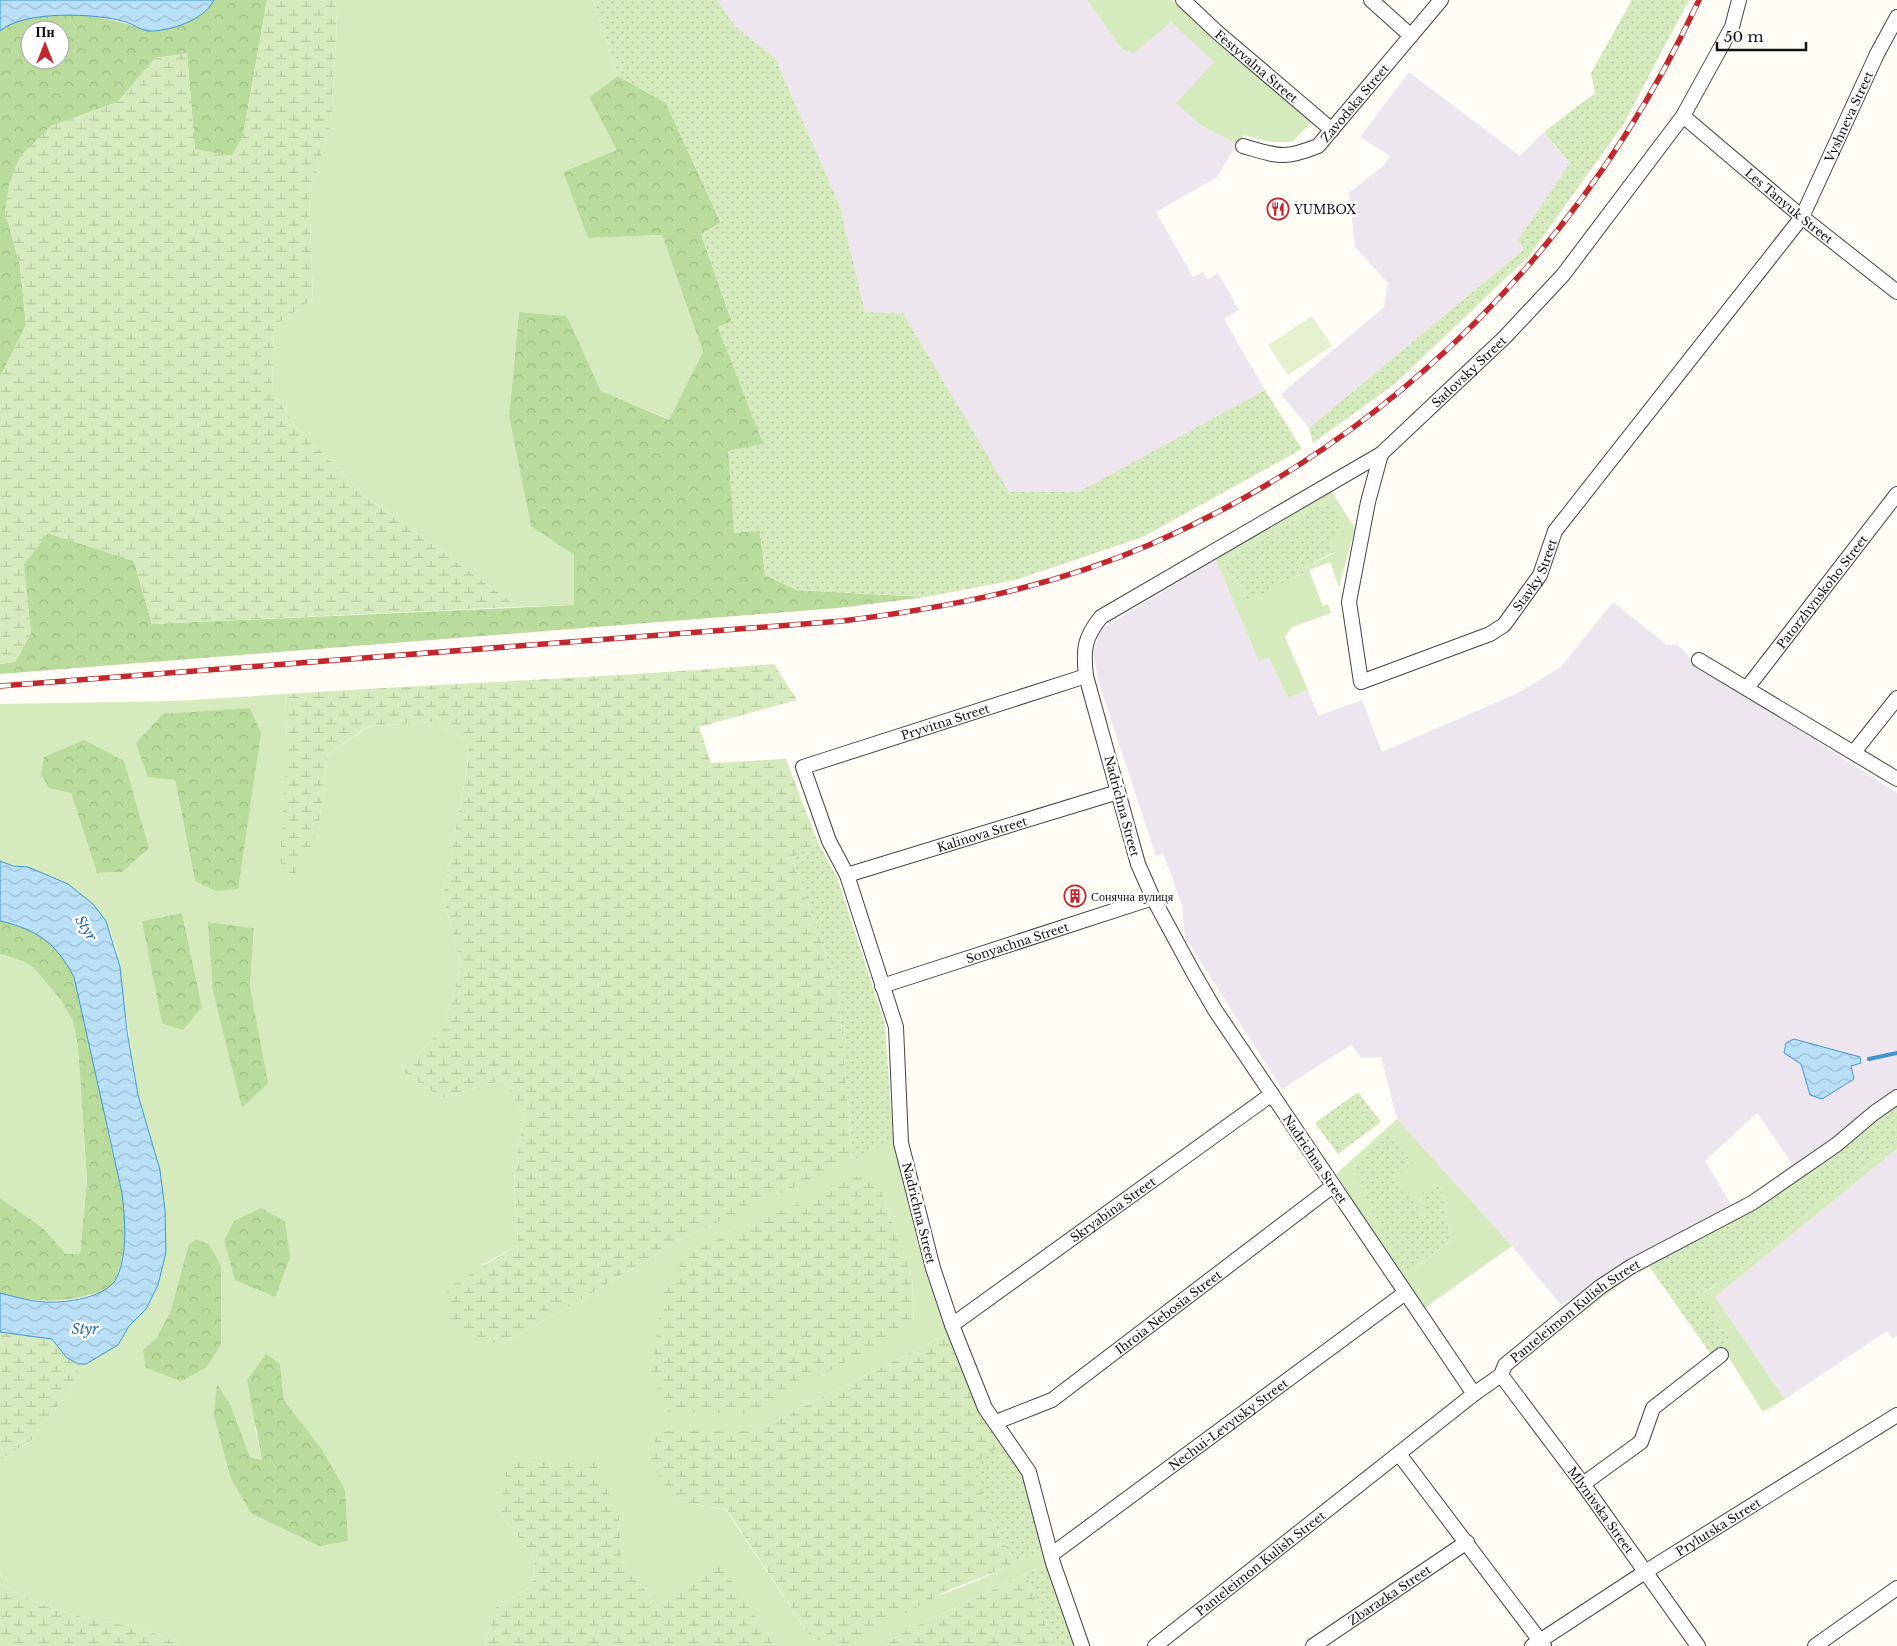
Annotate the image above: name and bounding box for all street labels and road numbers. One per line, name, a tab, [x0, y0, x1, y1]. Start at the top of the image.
street label: Festyvalna Street	[1212, 26, 1302, 106]
street label: Zavodska Street	[1317, 60, 1392, 145]
street label: Vyshneva Street	[1820, 68, 1876, 165]
street label: Les Tanyuk Street	[1742, 165, 1837, 247]
street label: Sadovsky Street	[1428, 332, 1509, 410]
street label: Patorzhynskoho Street	[1773, 531, 1871, 651]
street label: Stavky Street	[1509, 536, 1559, 614]
street label: Pryvitna Street	[899, 700, 992, 743]
street label: Nadrichna Street	[1101, 754, 1143, 859]
street label: Kalinova Street	[935, 813, 1029, 855]
street label: Sonyachna Street	[964, 918, 1071, 966]
street label: Nadrichna Street	[1280, 1112, 1351, 1207]
street label: Nadrichna Street	[899, 1161, 939, 1266]
street label: Skryabina Street	[1067, 1173, 1158, 1245]
street label: Panteleimon Kulish Street	[1507, 1256, 1643, 1365]
street label: Ihroia Nebosia Street	[1112, 1266, 1224, 1357]
street label: Nechui-Levytsky Street	[1165, 1375, 1291, 1473]
street label: Mlynivska Street	[1565, 1464, 1638, 1557]
street label: Prylutska Street	[1673, 1494, 1763, 1559]
street label: Panteleimon Kulish Street	[1193, 1507, 1328, 1619]
street label: Zbarazka Street	[1345, 1561, 1434, 1628]

